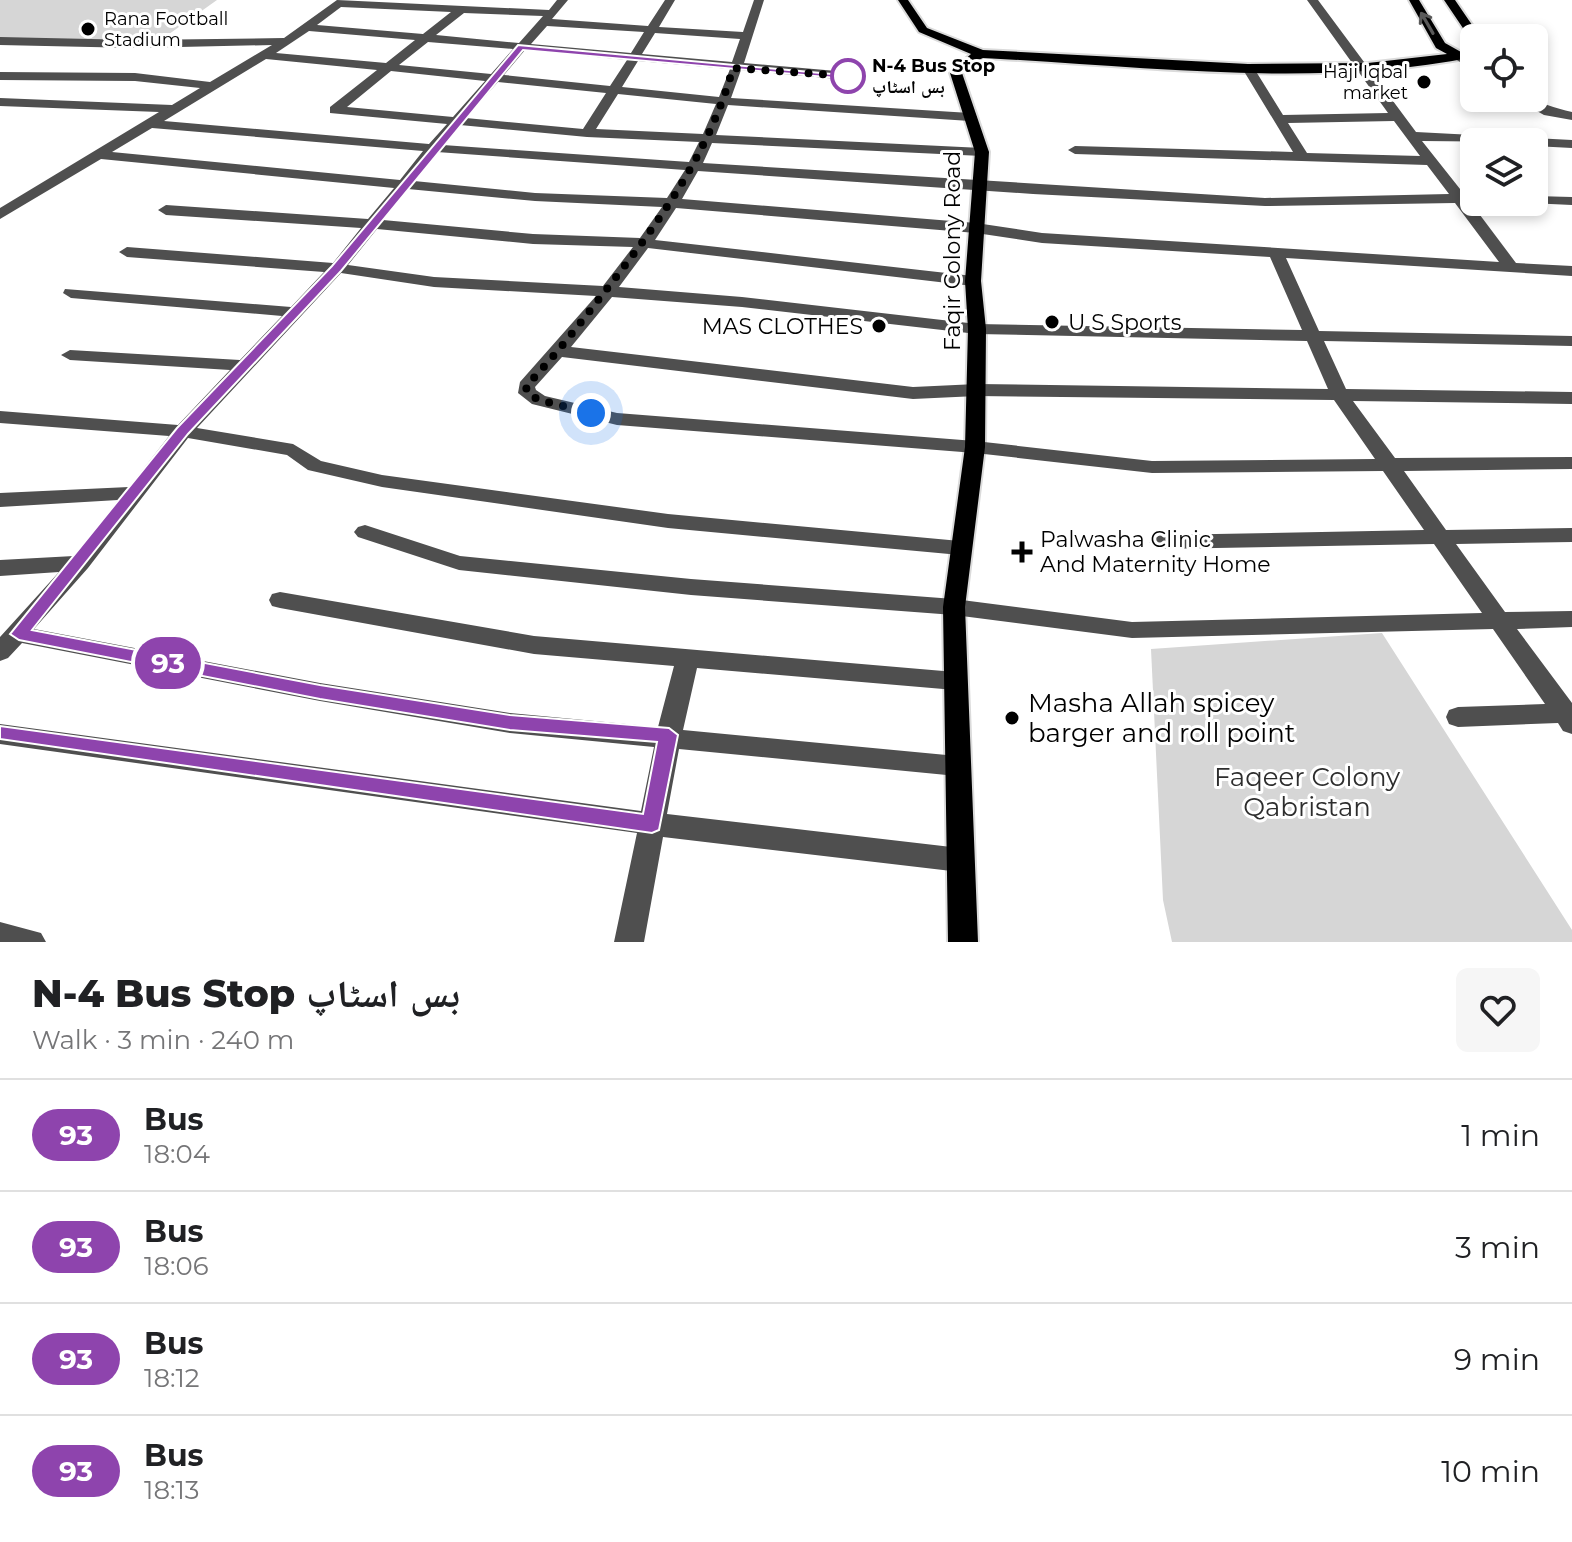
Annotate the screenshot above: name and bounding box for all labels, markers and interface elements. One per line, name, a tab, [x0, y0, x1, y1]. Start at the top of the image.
place label: Rana Football Stadium	[104, 8, 228, 51]
one-way arrow	[1419, 11, 1434, 35]
marker: Rana Football Stadium	[79, 20, 97, 38]
map controls	[1460, 24, 1548, 216]
button: locate	[1460, 24, 1548, 112]
place label: N-4 Bus Stop بس اسٹاپ	[872, 55, 995, 98]
marker: N-4 Bus Stop بس اسٹاپ	[831, 59, 865, 93]
place label: Haji Iqbal market	[1323, 61, 1408, 104]
marker: Haji Iqbal market	[1415, 73, 1433, 91]
button: layers	[1460, 128, 1548, 216]
street label: Faqir Colony Road	[939, 151, 966, 351]
place label: U S Sports	[1068, 309, 1182, 336]
place label: MAS CLOTHES	[702, 313, 863, 340]
marker: U S Sports	[1043, 313, 1061, 331]
marker: MAS CLOTHES	[870, 317, 888, 335]
your location	[571, 393, 611, 433]
place label: Palwasha Clinic And Maternity Home	[1040, 526, 1271, 578]
marker: Palwasha Clinic And Maternity Home	[1011, 541, 1033, 563]
line badge: 93	[132, 637, 204, 689]
text: 93	[151, 646, 185, 680]
place label: Masha Allah spicey barger and roll point	[1028, 687, 1295, 749]
marker: Masha Allah spicey barger and roll point	[1003, 709, 1021, 727]
park label: Faqeer Colony Qabristan	[1214, 761, 1401, 823]
button: heart	[1456, 968, 1540, 1052]
text: N-4 Bus Stop بس اسٹاپ	[32, 970, 460, 1017]
text: Walk · 3 min · 240 m	[32, 1024, 294, 1056]
text: Bus	[144, 1101, 204, 1138]
text: 1 min	[1461, 1117, 1540, 1154]
text: 93	[59, 1118, 93, 1152]
text: 18:04	[144, 1138, 210, 1170]
text: Bus	[144, 1213, 204, 1250]
text: 3 min	[1455, 1229, 1540, 1266]
text: 93	[59, 1230, 93, 1264]
text: 18:06	[144, 1250, 209, 1282]
text: Bus	[144, 1325, 204, 1362]
text: 9 min	[1454, 1341, 1540, 1378]
text: 93	[59, 1342, 93, 1376]
text: 18:12	[144, 1362, 200, 1394]
text: Bus	[144, 1437, 204, 1474]
text: 10 min	[1441, 1453, 1540, 1490]
text: 93	[59, 1454, 93, 1488]
text: 18:13	[144, 1474, 200, 1506]

